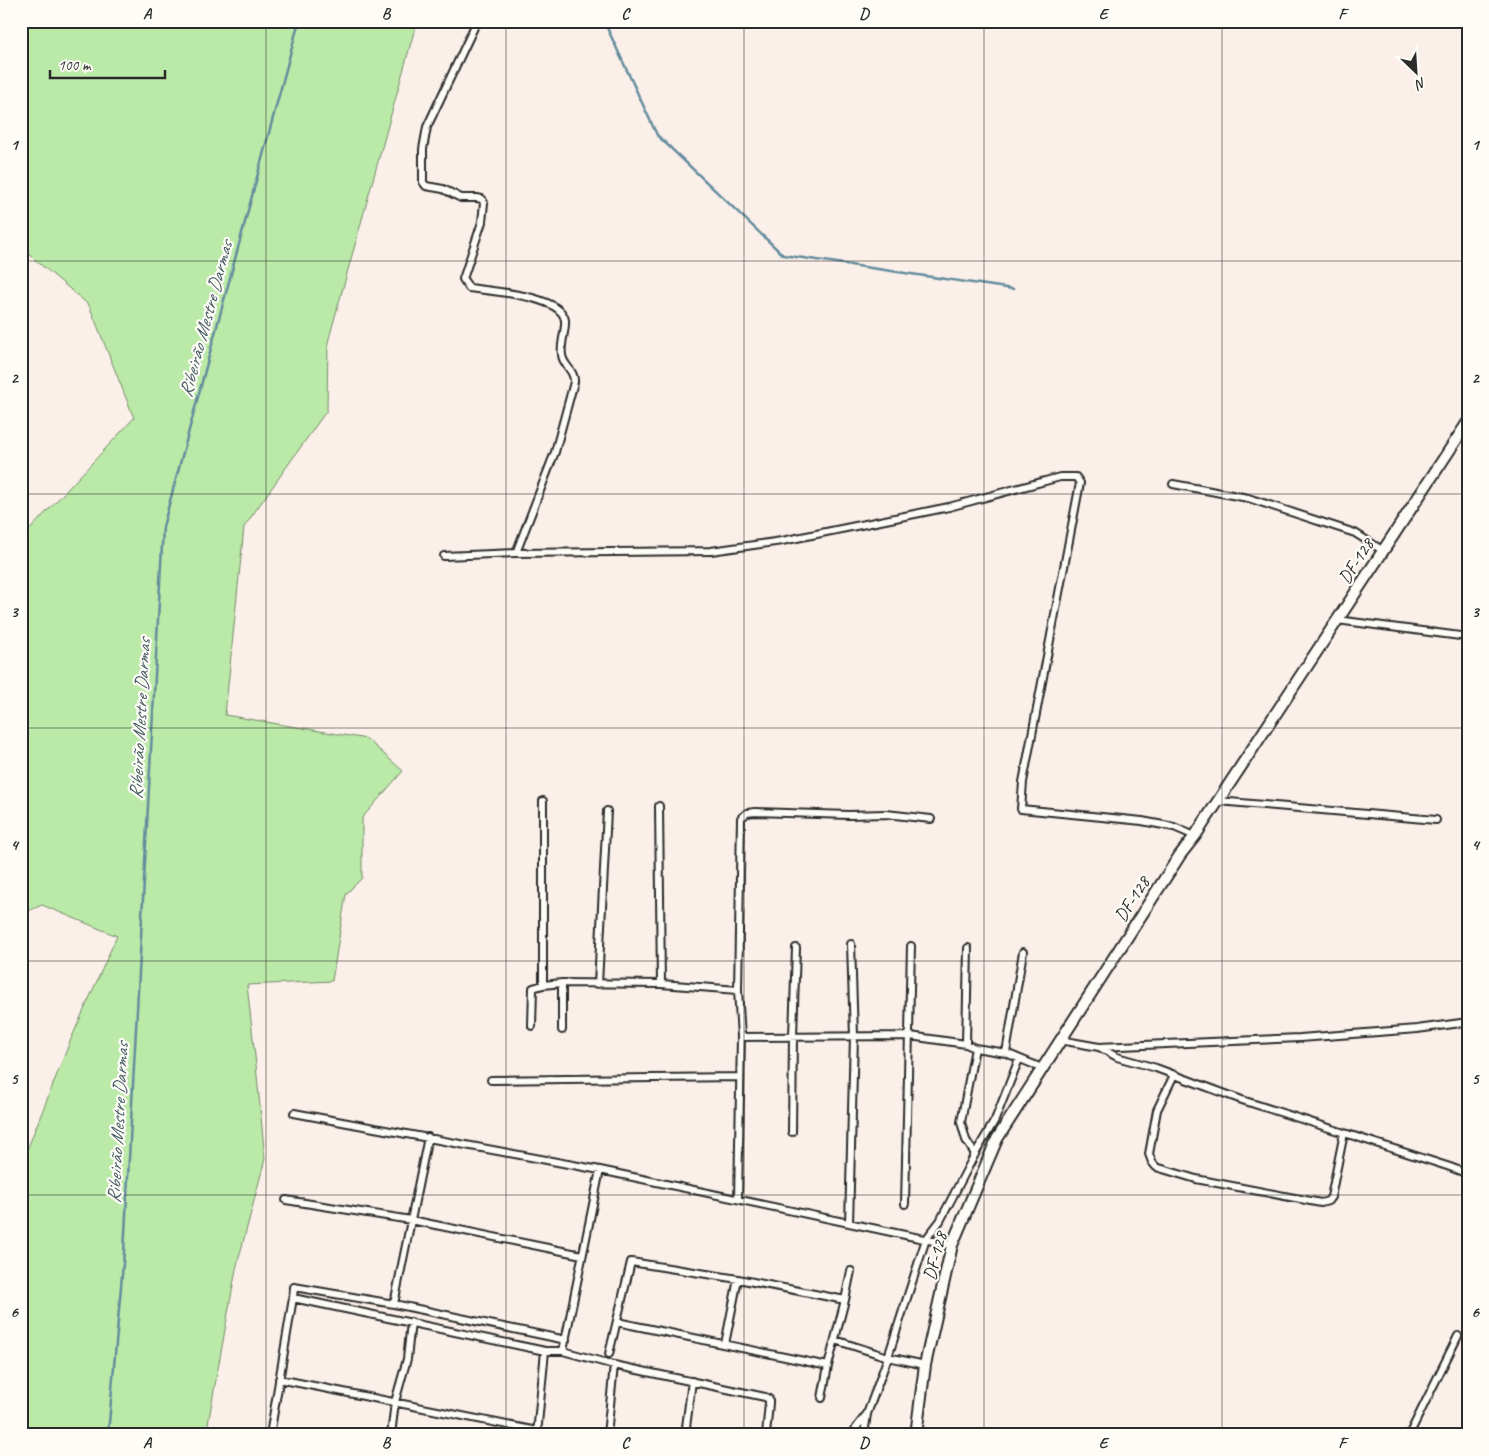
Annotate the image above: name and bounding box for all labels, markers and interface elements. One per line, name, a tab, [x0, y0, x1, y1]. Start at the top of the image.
text: A	[143, 4, 153, 24]
text: B	[382, 4, 392, 24]
text: C	[621, 4, 631, 24]
text: D	[859, 4, 870, 24]
text: E	[1099, 4, 1110, 24]
text: F	[1338, 4, 1349, 24]
scale bar	[50, 48, 165, 80]
north arrow	[1392, 48, 1442, 98]
text: 100 m	[58, 56, 92, 75]
text: N	[1412, 74, 1429, 94]
text: 1	[10, 135, 19, 155]
text: 1	[1471, 135, 1480, 155]
water label: Ribeirão Mestre Darmas	[174, 235, 239, 400]
text: 2	[10, 368, 19, 388]
text: 2	[1471, 368, 1480, 388]
street label: DF-128	[1333, 533, 1380, 587]
text: 3	[10, 602, 19, 622]
text: 3	[1471, 602, 1480, 622]
water label: Ribeirão Mestre Darmas	[124, 635, 156, 800]
text: 4	[10, 835, 19, 855]
text: 4	[1471, 835, 1480, 855]
street label: DF-128	[1109, 871, 1156, 925]
water label: Ribeirão Mestre Darmas	[102, 1039, 134, 1204]
text: 5	[11, 1069, 20, 1089]
text: 5	[1472, 1069, 1481, 1089]
street label: DF-128	[918, 1228, 952, 1282]
text: 6	[10, 1302, 19, 1322]
text: 6	[1471, 1302, 1480, 1322]
text: A	[143, 1433, 153, 1453]
text: B	[382, 1433, 392, 1453]
text: C	[621, 1433, 631, 1453]
text: D	[859, 1433, 870, 1453]
text: E	[1099, 1433, 1110, 1453]
text: F	[1338, 1433, 1349, 1453]

